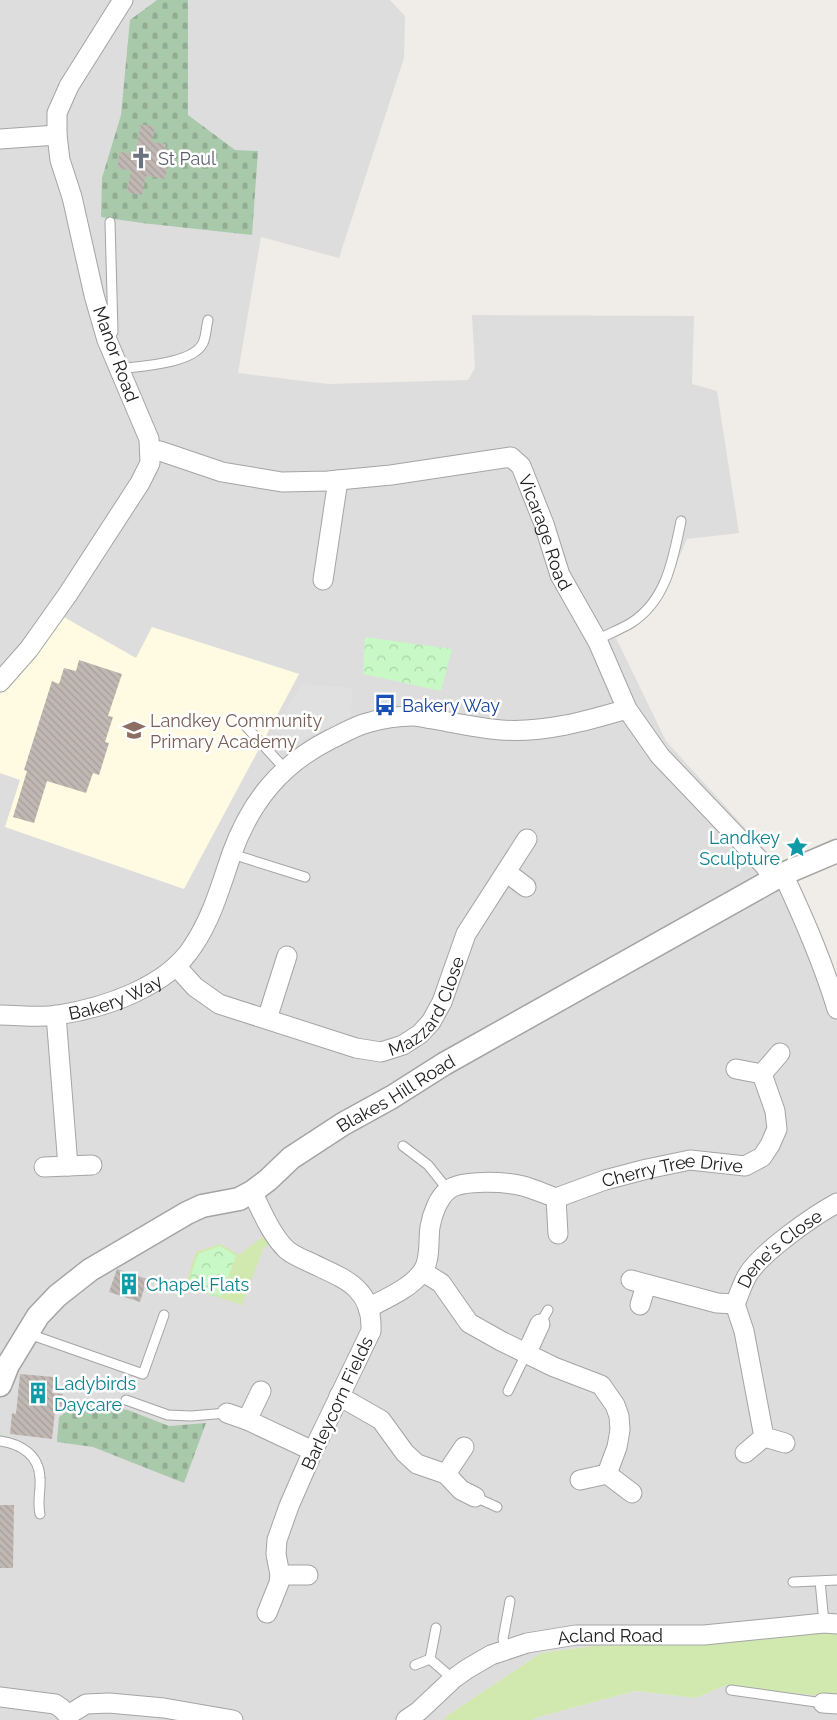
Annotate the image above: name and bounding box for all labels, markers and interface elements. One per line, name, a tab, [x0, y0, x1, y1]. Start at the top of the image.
church icon: St Paul	[128, 145, 154, 171]
place label: St Paul	[158, 148, 216, 169]
street label: Manor Road	[89, 303, 143, 405]
street label: Vicarage Road	[515, 471, 577, 594]
bus stop icon: Bakery Way	[372, 692, 398, 718]
place label: Bakery Way	[402, 695, 500, 716]
place label: Landkey Community Primary Academy	[150, 710, 322, 752]
school or university icon: Landkey Community Primary Academy	[121, 717, 147, 743]
place label: Landkey Sculpture	[699, 827, 780, 869]
place icon: Landkey Sculpture	[784, 834, 810, 860]
street label: Mazzard Close	[385, 953, 468, 1060]
street label: Bakery Way	[66, 969, 166, 1024]
street label: Blakes Hill Road	[332, 1050, 458, 1136]
street label: Cherry Tree Drive	[599, 1149, 744, 1191]
street label: Dene's Close	[732, 1204, 826, 1291]
building icon: Chapel Flats	[116, 1271, 142, 1297]
place label: Chapel Flats	[146, 1274, 250, 1295]
street label: Barleycorn Fields	[297, 1333, 377, 1473]
place label: Ladybirds Daycare	[54, 1373, 137, 1415]
building icon: Ladybirds Daycare	[25, 1380, 51, 1406]
street label: Acland Road	[555, 1624, 663, 1648]

